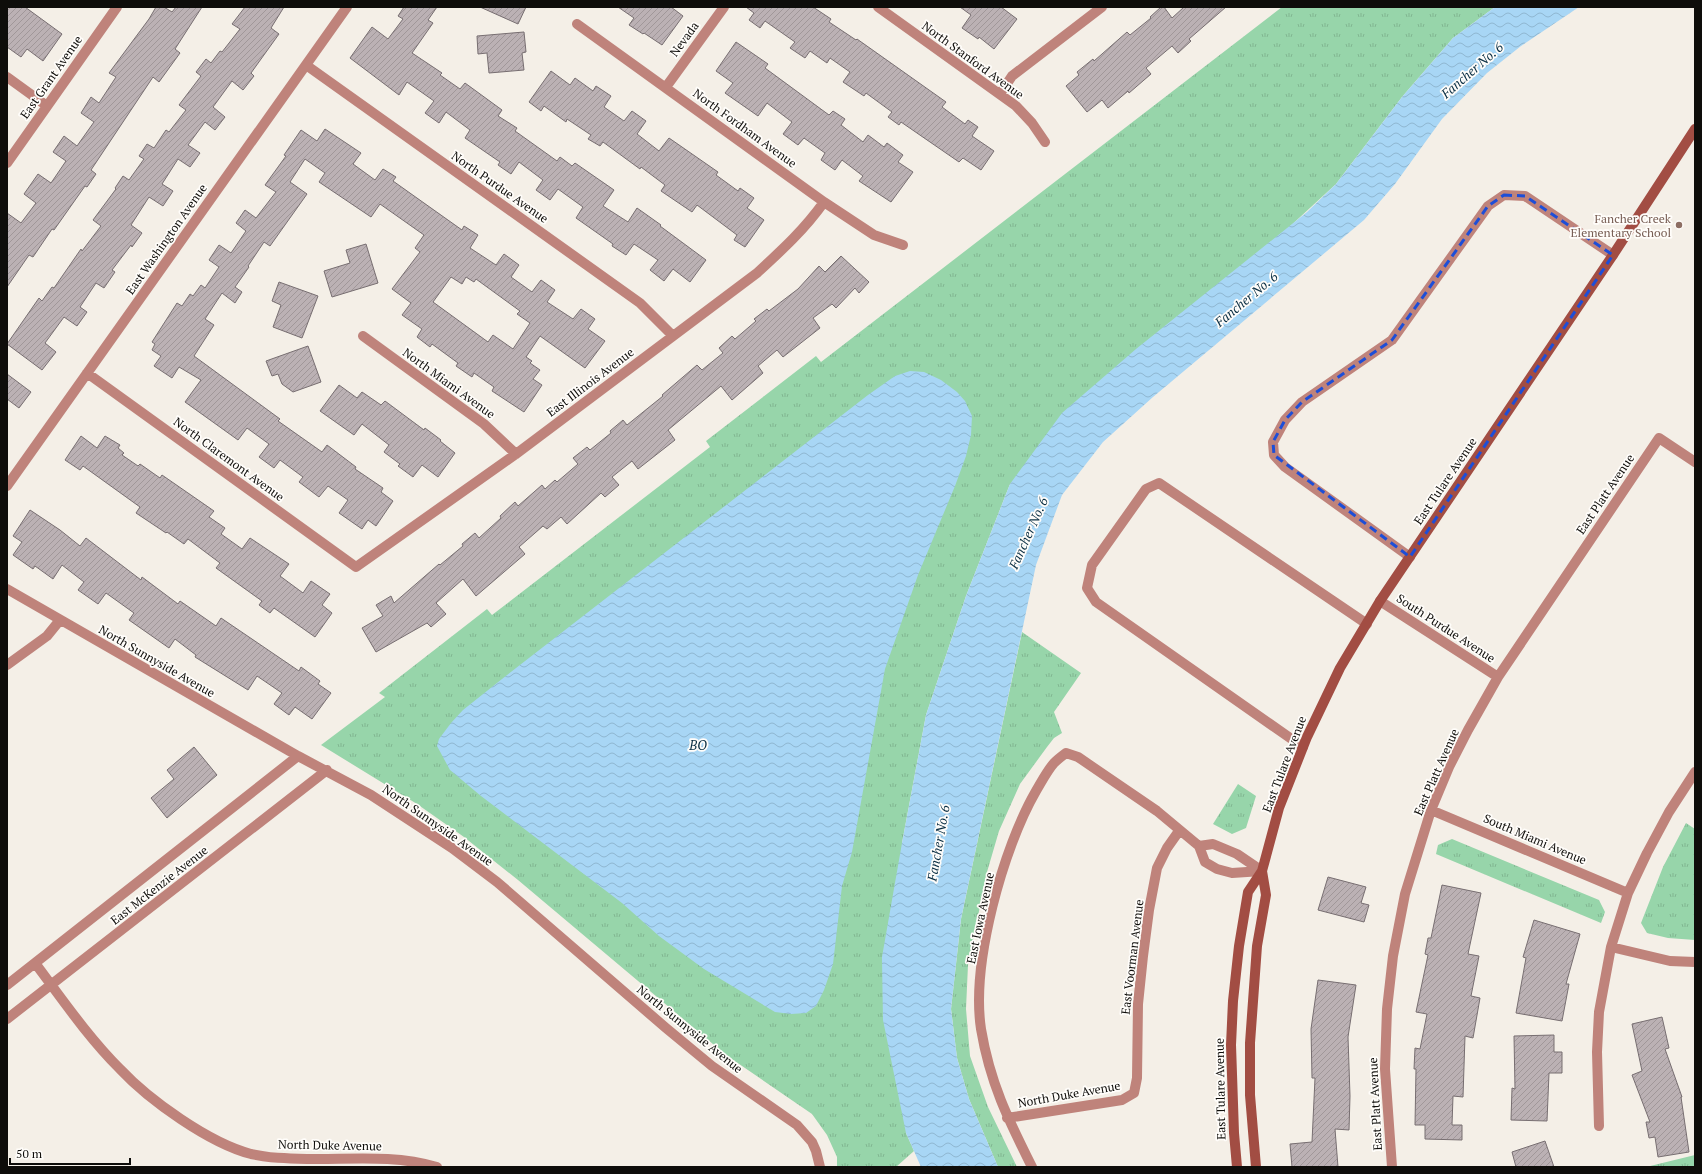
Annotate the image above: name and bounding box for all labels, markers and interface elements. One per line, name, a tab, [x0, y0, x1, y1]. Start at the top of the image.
street label: North Stanford Avenue	[919, 18, 1027, 102]
street label: Nevada	[666, 19, 702, 59]
street label: East Grant Avenue	[17, 33, 85, 121]
water label: Fancher No. 6	[1436, 38, 1507, 103]
street label: North Fordham Avenue	[690, 85, 800, 171]
street label: North Purdue Avenue	[449, 148, 551, 226]
street label: East Washington Avenue	[122, 181, 210, 297]
place label: Fancher Creek Elementary School	[1571, 211, 1672, 240]
marker: Fancher Creek Elementary School	[1674, 220, 1684, 230]
water label: Fancher No. 6	[1210, 267, 1281, 331]
street label: North Miami Avenue	[400, 344, 498, 422]
street label: East Illinois Avenue	[543, 344, 637, 420]
street label: North Claremont Avenue	[171, 414, 287, 504]
street label: East Tulare Avenue	[1410, 435, 1480, 527]
street label: East Platt Avenue	[1573, 451, 1637, 537]
water label: Fancher No. 6	[1004, 494, 1052, 573]
street label: South Purdue Avenue	[1394, 591, 1498, 665]
street label: North Sunnyside Avenue	[96, 622, 218, 700]
street label: East Tulare Avenue	[1259, 714, 1309, 814]
street label: East Platt Avenue	[1410, 726, 1462, 818]
water label: BO	[688, 736, 707, 754]
street label: North Sunnyside Avenue	[380, 781, 496, 869]
water label: Fancher No. 6	[922, 803, 954, 883]
street label: South Miami Avenue	[1481, 811, 1589, 867]
street label: East McKenzie Avenue	[107, 842, 211, 928]
street label: East Iowa Avenue	[963, 871, 997, 965]
street label: East Voorman Avenue	[1118, 899, 1146, 1015]
street label: North Sunnyside Avenue	[634, 982, 746, 1076]
street label: East Tulare Avenue	[1212, 1038, 1228, 1140]
street label: East Platt Avenue	[1365, 1057, 1385, 1151]
street label: North Duke Avenue	[1017, 1078, 1121, 1110]
street label: North Duke Avenue	[278, 1137, 382, 1153]
scale bar	[10, 1140, 130, 1166]
text: 50 m	[16, 1146, 43, 1161]

